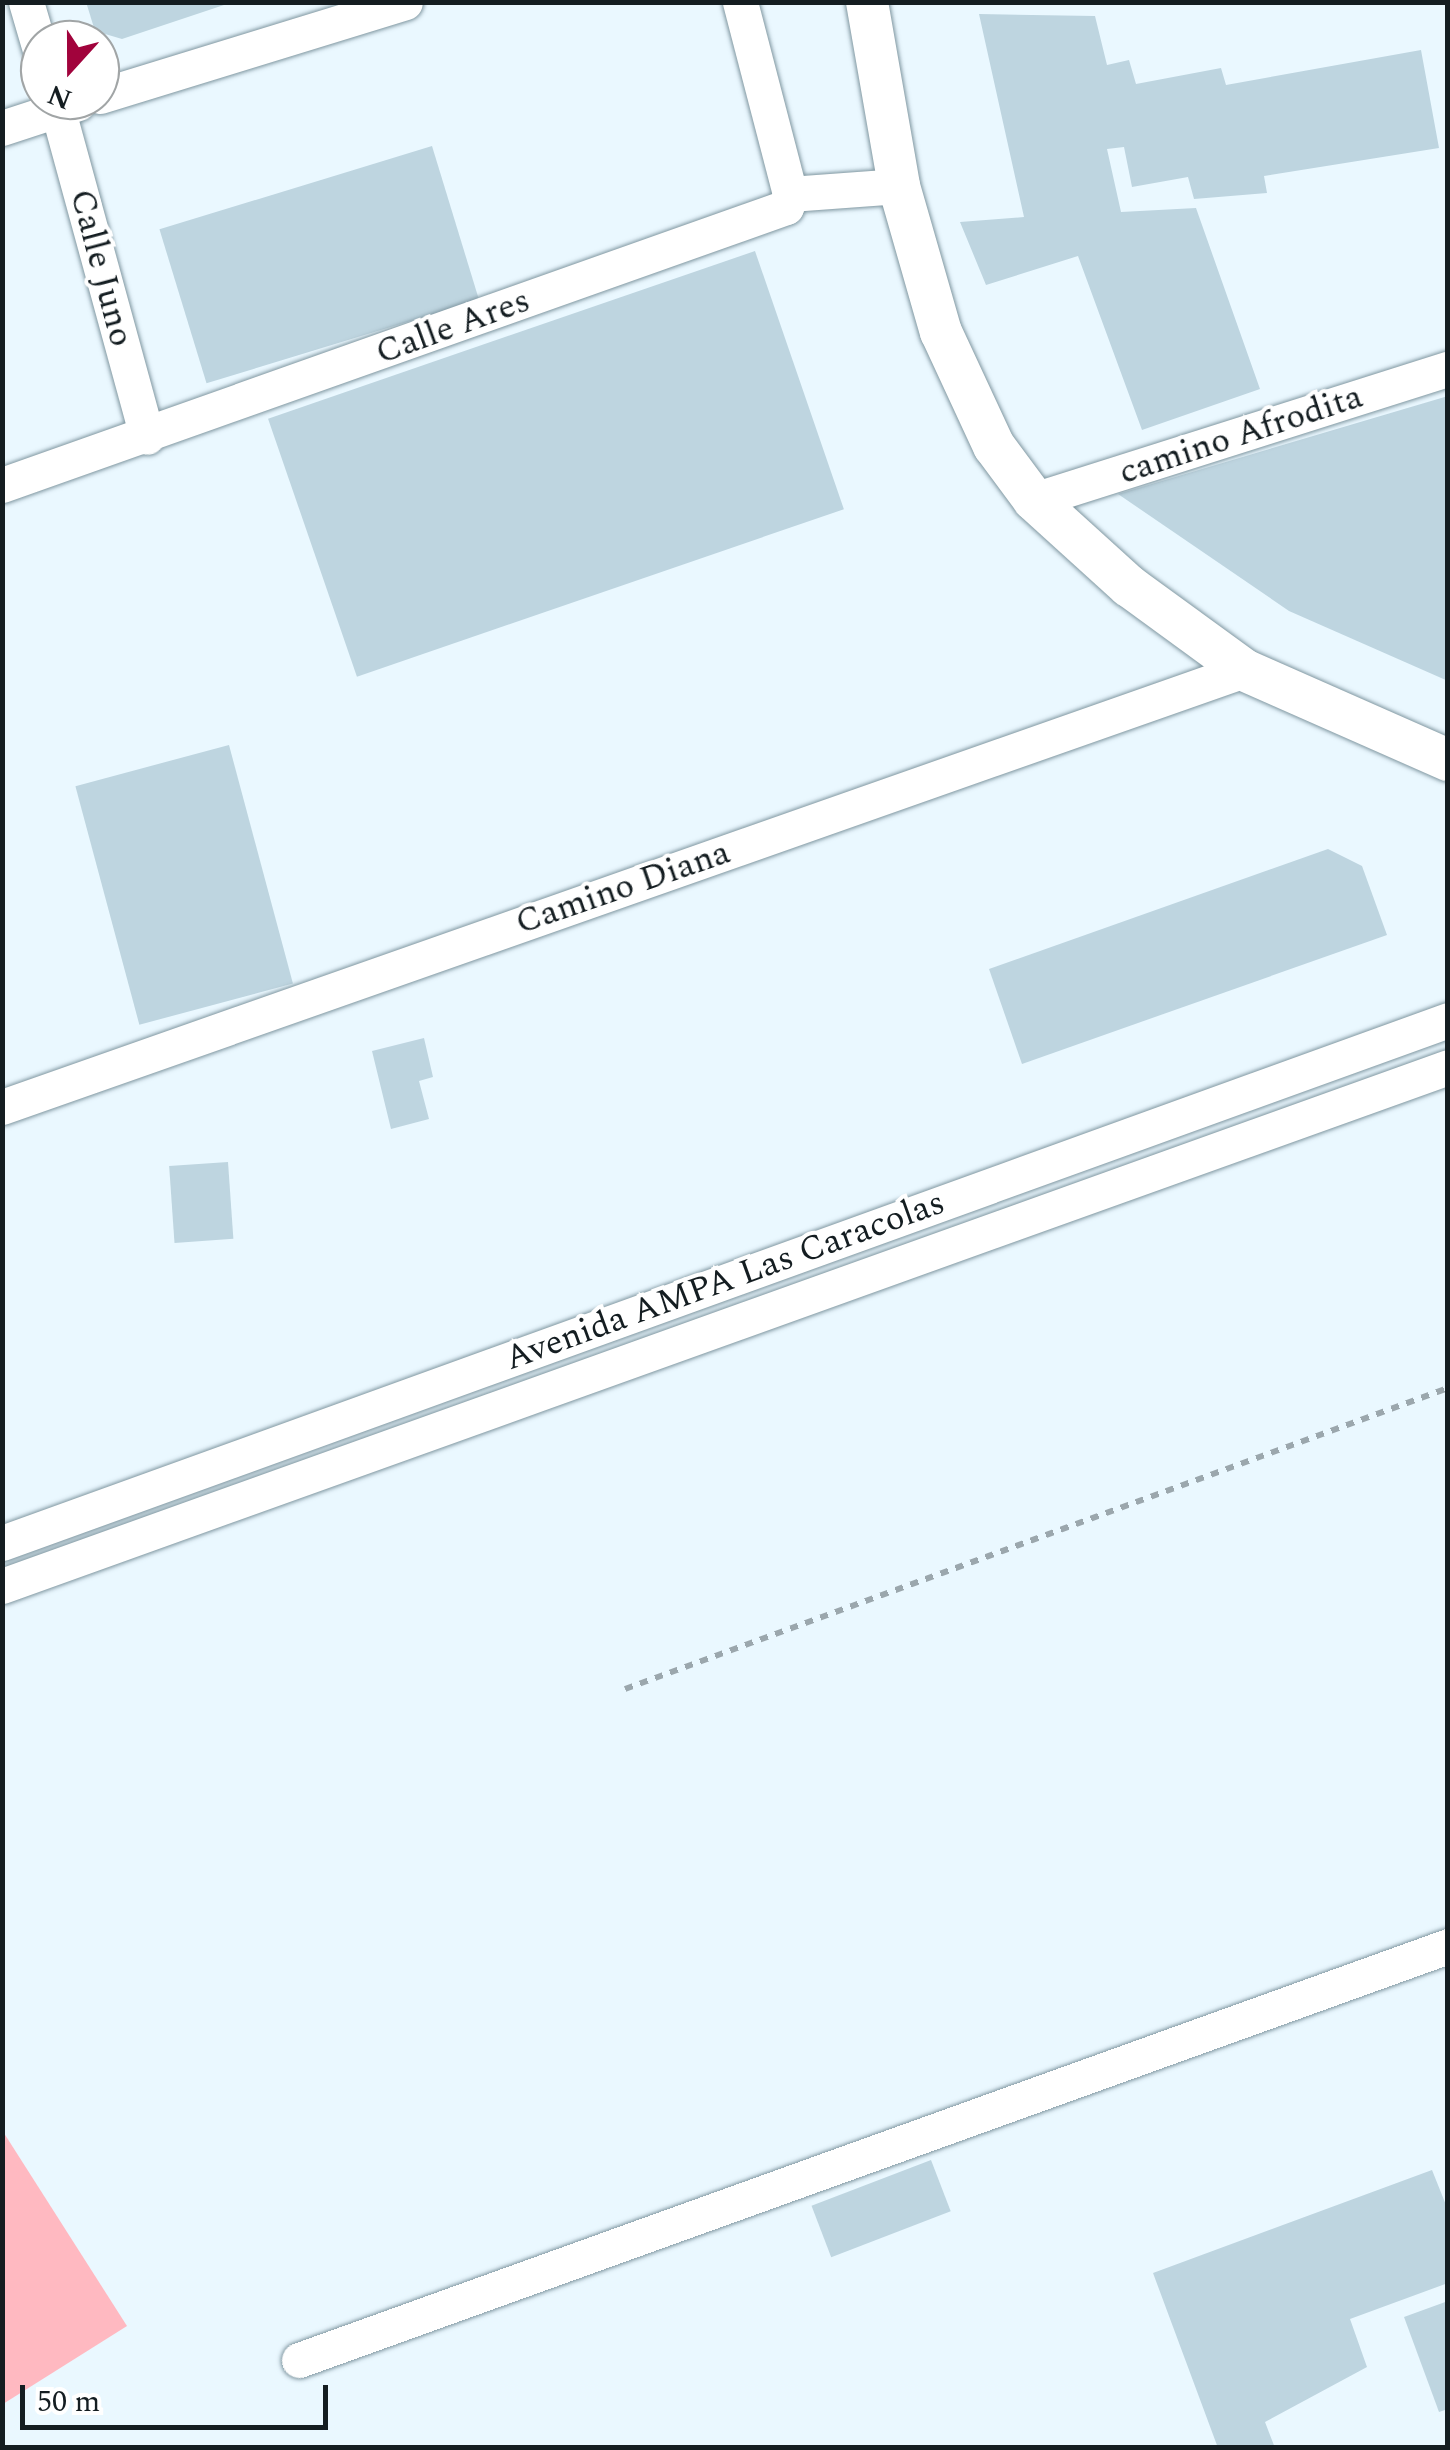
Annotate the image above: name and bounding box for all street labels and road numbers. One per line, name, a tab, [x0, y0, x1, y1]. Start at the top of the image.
street label: Calle Juno	[60, 185, 142, 351]
street label: Calle Ares	[370, 280, 536, 374]
street label: camino Afrodita	[1114, 376, 1368, 494]
street label: Camino Diana	[510, 832, 736, 944]
street label: Avenida AMPA Las Caracolas	[499, 1182, 951, 1380]

